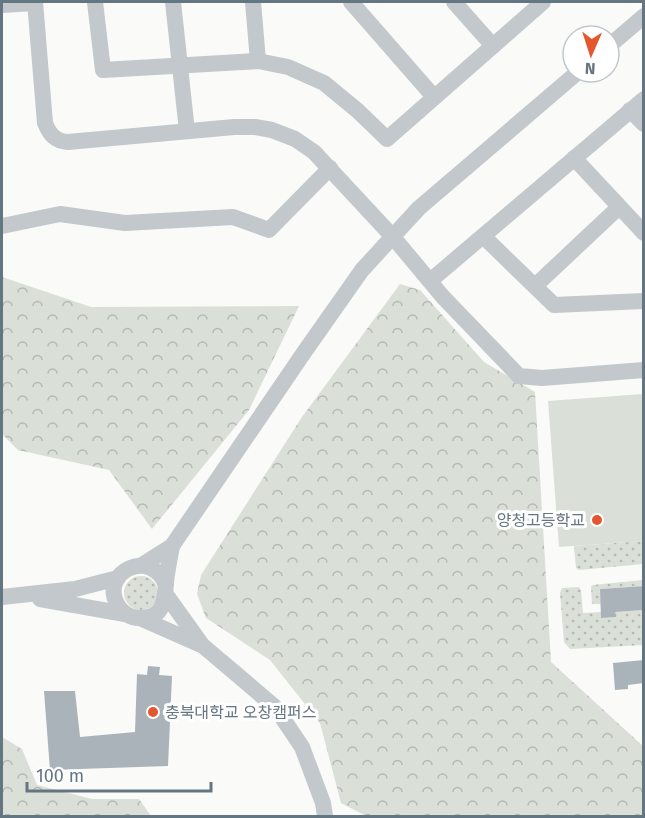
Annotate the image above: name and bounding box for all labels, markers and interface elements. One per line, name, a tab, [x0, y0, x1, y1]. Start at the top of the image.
north arrow	[561, 24, 621, 84]
text: N	[584, 59, 596, 78]
place label: 양청고등학교	[497, 511, 585, 530]
marker: 양청고등학교	[590, 513, 604, 527]
place label: 충북대학교 오창캠퍼스	[165, 703, 316, 722]
marker: 충북대학교 오창캠퍼스	[146, 705, 160, 719]
scale bar	[27, 755, 212, 793]
text: 100 m	[36, 765, 84, 787]

